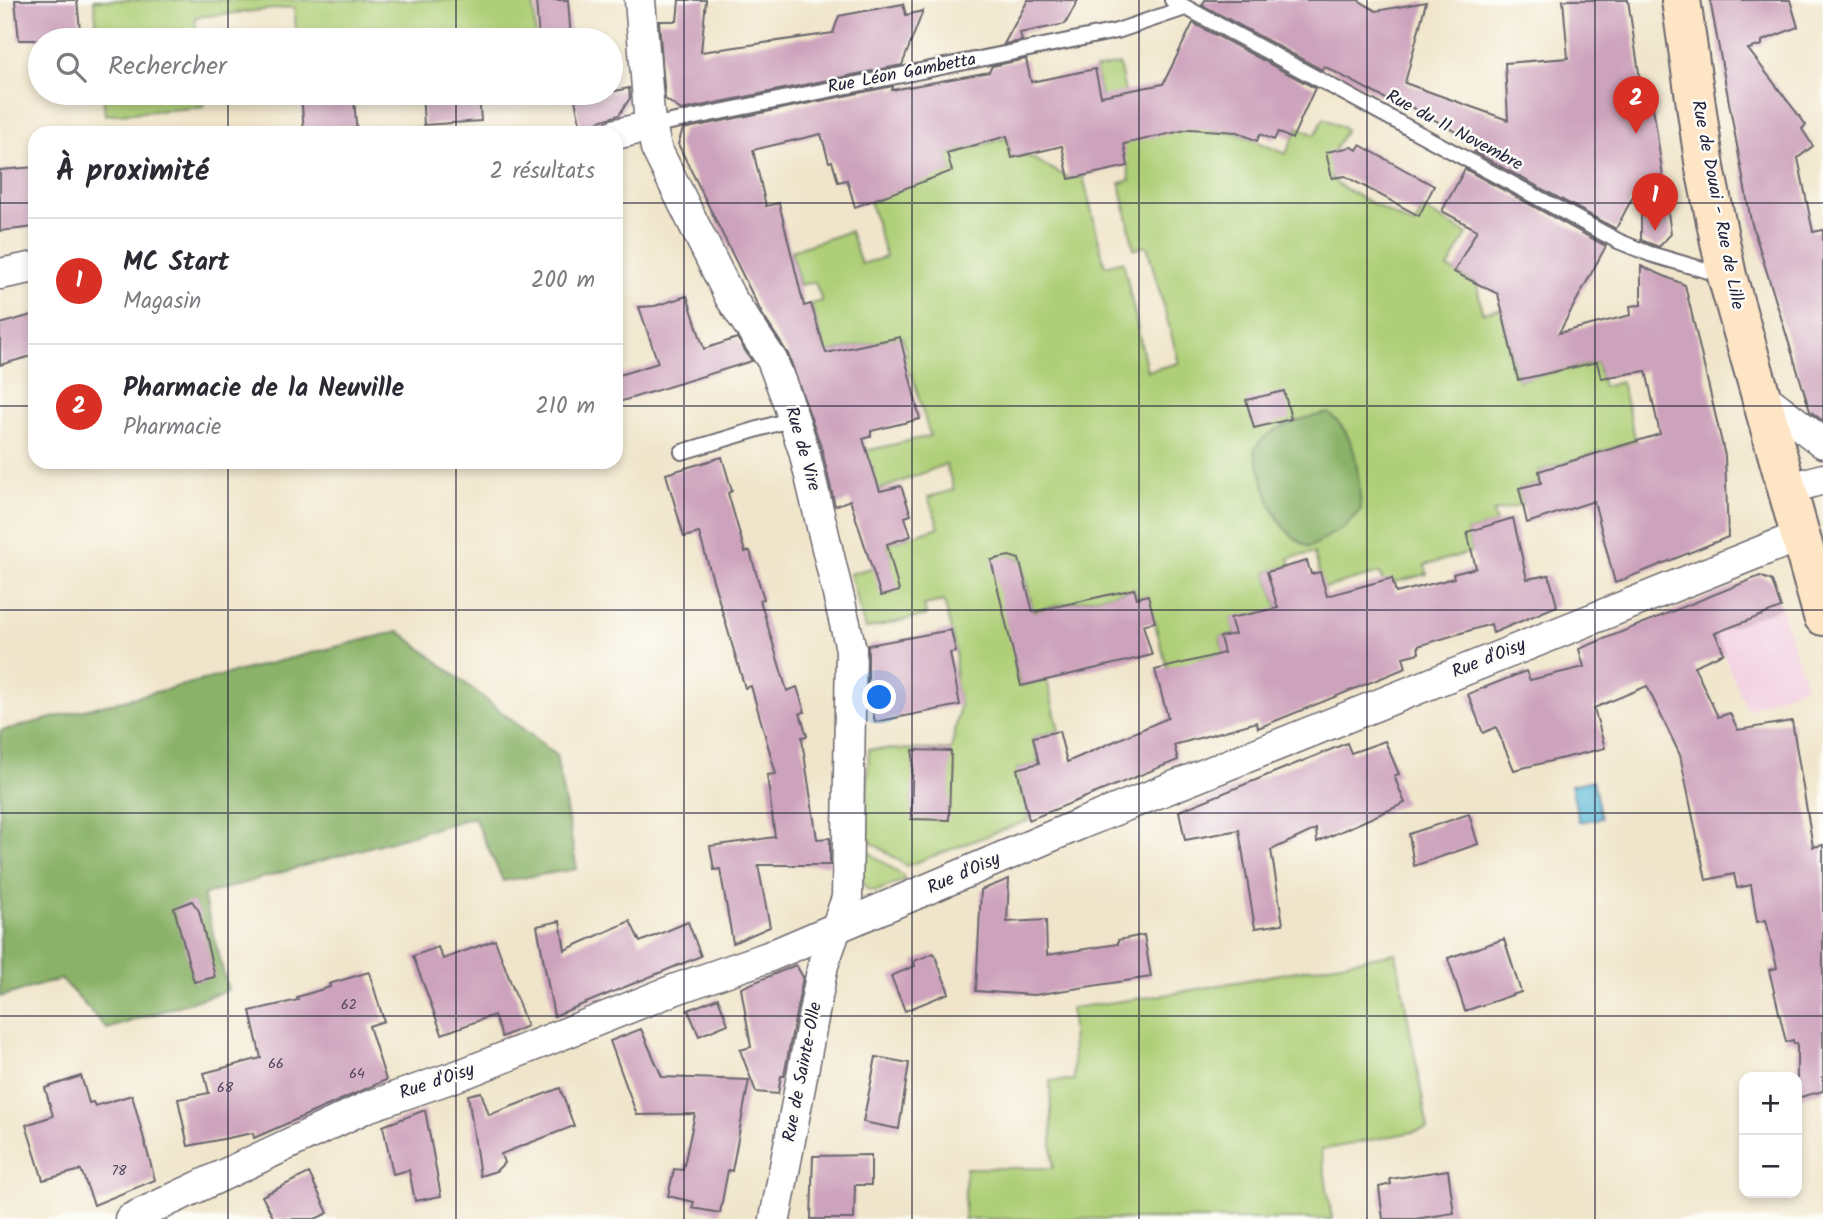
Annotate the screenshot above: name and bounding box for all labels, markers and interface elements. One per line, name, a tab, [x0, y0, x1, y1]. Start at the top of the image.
search box	[28, 28, 623, 105]
street label: Rue Léon Gambetta	[825, 45, 979, 103]
text: Rechercher	[108, 46, 227, 88]
icon: search	[52, 48, 90, 86]
pin: 2	[1613, 76, 1659, 134]
street label: Rue du 11 Novembre	[1380, 83, 1528, 179]
street label: Rue de Douai - Rue de Lille	[1682, 98, 1752, 312]
text: À proximité	[56, 148, 209, 196]
text: 2 résultats	[490, 154, 595, 190]
pin: 1	[1632, 173, 1678, 231]
text: MC Start	[123, 242, 229, 284]
text: 1	[76, 263, 82, 299]
text: 200 m	[531, 263, 595, 299]
text: Magasin	[123, 284, 201, 320]
text: Pharmacie de la Neuville	[123, 368, 404, 410]
text: 2	[72, 389, 86, 425]
text: 210 m	[535, 389, 595, 425]
street label: Rue de Vire	[776, 403, 828, 495]
text: Pharmacie	[123, 410, 221, 446]
street label: Rue d'Oisy	[1448, 631, 1531, 687]
your location	[862, 680, 896, 714]
street label: Rue d'Oisy	[923, 845, 1006, 903]
house number: 62	[341, 994, 357, 1016]
street label: Rue de Sainte-Olle	[775, 1000, 831, 1144]
house number: 66	[268, 1053, 284, 1075]
street label: Rue d'Oisy	[396, 1055, 479, 1108]
house number: 64	[349, 1063, 365, 1085]
map controls	[1739, 1072, 1802, 1198]
button: +	[1739, 1072, 1802, 1135]
house number: 68	[217, 1077, 234, 1099]
button: −	[1739, 1135, 1802, 1198]
house number: 78	[112, 1160, 127, 1182]

